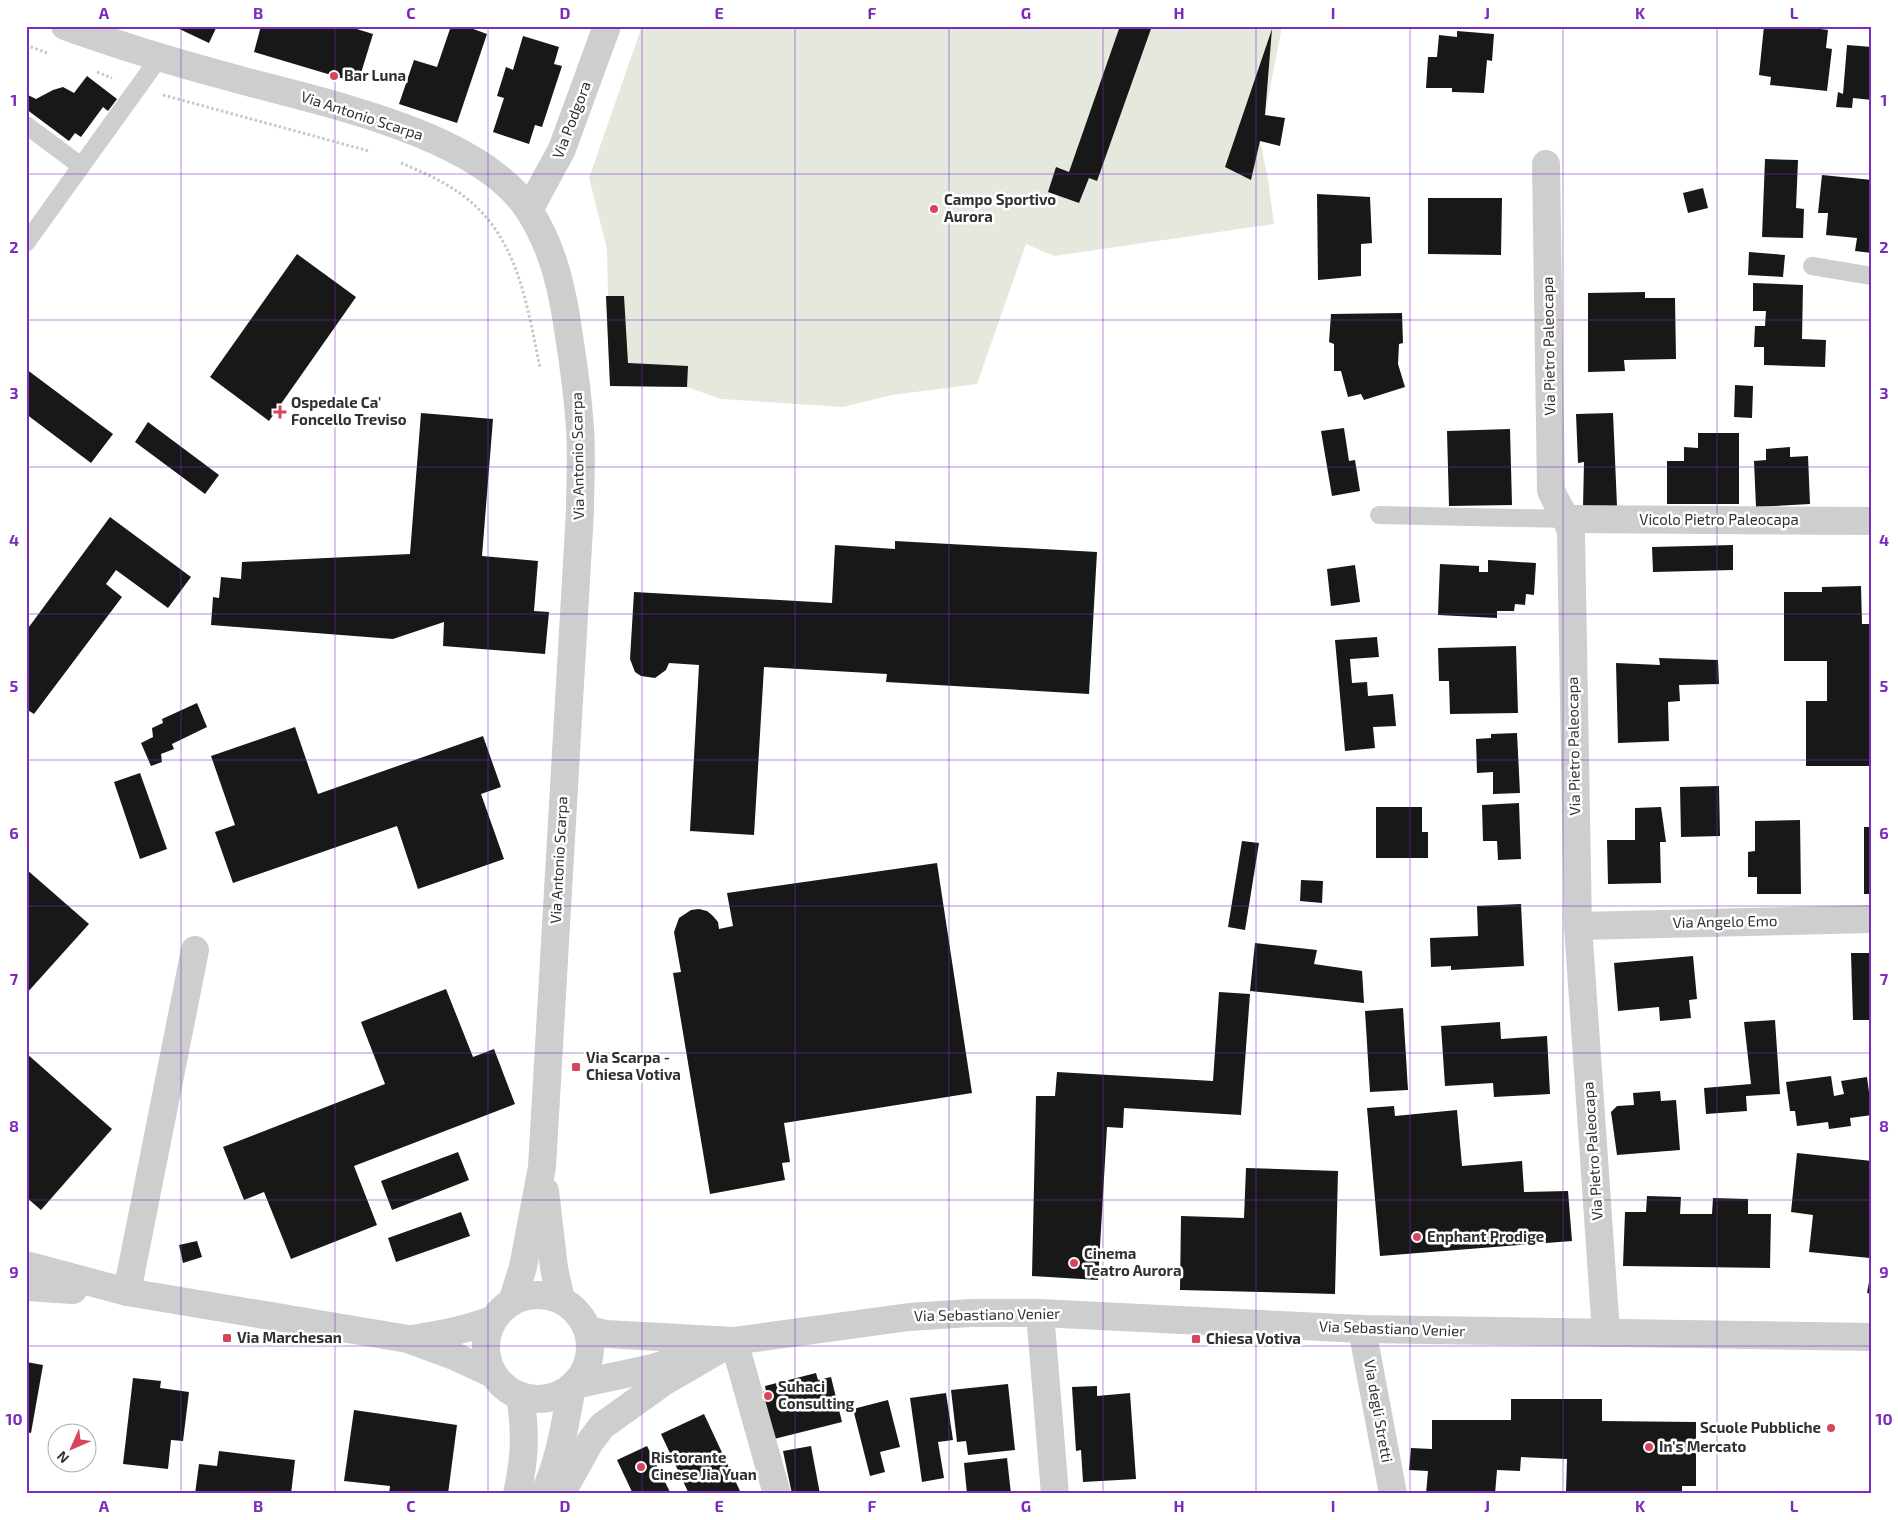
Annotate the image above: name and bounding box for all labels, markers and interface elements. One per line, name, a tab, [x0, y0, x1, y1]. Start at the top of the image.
text: A	[99, 3, 110, 22]
text: B	[253, 3, 263, 22]
text: C	[406, 3, 416, 22]
text: D	[560, 3, 571, 22]
text: E	[714, 3, 724, 22]
text: F	[868, 3, 877, 22]
text: G	[1021, 3, 1031, 22]
text: H	[1173, 3, 1185, 22]
text: I	[1331, 3, 1335, 22]
text: J	[1484, 3, 1490, 22]
text: K	[1635, 3, 1646, 22]
text: L	[1790, 3, 1799, 22]
place label: Bar Luna	[344, 66, 406, 84]
marker: Bar Luna	[328, 70, 340, 82]
street label: Via Podgora	[548, 78, 594, 161]
street label: Via Antonio Scarpa	[299, 87, 426, 143]
text: 1	[11, 90, 17, 109]
text: 1	[1881, 90, 1887, 109]
place label: Campo Sportivo Aurora	[944, 190, 1056, 225]
marker: Campo Sportivo Aurora	[928, 203, 940, 215]
text: 2	[9, 237, 19, 256]
text: 2	[1879, 237, 1889, 256]
street label: Via Pietro Paleocapa	[1538, 276, 1558, 416]
text: 3	[9, 383, 19, 402]
text: 3	[1879, 383, 1889, 402]
street label: Via Antonio Scarpa	[567, 392, 587, 520]
place label: Ospedale Ca' Foncello Treviso	[291, 393, 407, 428]
marker: Ospedale Ca' Foncello Treviso	[273, 405, 287, 419]
street label: Vicolo Pietro Paleocapa	[1639, 510, 1799, 528]
text: 4	[9, 530, 19, 549]
text: 4	[1879, 530, 1889, 549]
text: 5	[10, 676, 19, 695]
street label: Via Pietro Paleocapa	[1563, 676, 1583, 816]
text: 5	[1880, 676, 1889, 695]
street label: Via Antonio Scarpa	[546, 796, 570, 924]
text: 6	[9, 823, 19, 842]
text: 6	[1879, 823, 1889, 842]
street label: Via Angelo Emo	[1672, 911, 1778, 931]
text: 7	[10, 969, 19, 988]
text: 7	[1880, 969, 1889, 988]
place label: Via Scarpa - Chiesa Votiva	[586, 1048, 681, 1083]
marker: Via Scarpa - Chiesa Votiva	[570, 1061, 582, 1073]
street label: Via Pietro Paleocapa	[1578, 1081, 1606, 1221]
text: 8	[9, 1116, 19, 1135]
text: 8	[1879, 1116, 1889, 1135]
place label: Enphant Prodige	[1427, 1227, 1544, 1245]
marker: Enphant Prodige	[1411, 1231, 1423, 1243]
place label: Cinema Teatro Aurora	[1084, 1244, 1181, 1279]
marker: Cinema Teatro Aurora	[1068, 1257, 1080, 1269]
text: 9	[9, 1262, 19, 1281]
text: 9	[1879, 1262, 1889, 1281]
street label: Via Sebastiano Venier	[914, 1304, 1060, 1324]
street label: Via Sebastiano Venier	[1319, 1316, 1465, 1340]
place label: Via Marchesan	[237, 1328, 342, 1346]
place label: Chiesa Votiva	[1206, 1329, 1301, 1347]
marker: Via Marchesan	[221, 1332, 233, 1344]
marker: Chiesa Votiva	[1190, 1333, 1202, 1345]
street label: Via degli Stretti	[1361, 1358, 1397, 1464]
place label: Suhaci Consulting	[778, 1377, 855, 1412]
marker: Suhaci Consulting	[762, 1390, 774, 1402]
text: 10	[5, 1409, 23, 1428]
text: 10	[1875, 1409, 1893, 1428]
place label: Scuole Pubbliche	[1700, 1418, 1821, 1436]
north arrow	[48, 1422, 98, 1472]
marker: Scuole Pubbliche	[1825, 1422, 1837, 1434]
place label: In's Mercato	[1659, 1437, 1746, 1455]
marker: In's Mercato	[1643, 1441, 1655, 1453]
text: N	[53, 1448, 72, 1467]
place label: Ristorante Cinese Jia Yuan	[651, 1448, 757, 1483]
marker: Ristorante Cinese Jia Yuan	[635, 1461, 647, 1473]
text: A	[99, 1496, 110, 1515]
text: B	[253, 1496, 263, 1515]
text: C	[406, 1496, 416, 1515]
text: D	[560, 1496, 571, 1515]
text: E	[714, 1496, 724, 1515]
text: F	[868, 1496, 877, 1515]
text: G	[1021, 1496, 1031, 1515]
text: H	[1173, 1496, 1185, 1515]
text: I	[1331, 1496, 1335, 1515]
text: J	[1484, 1496, 1490, 1515]
text: K	[1635, 1496, 1646, 1515]
text: L	[1790, 1496, 1799, 1515]

